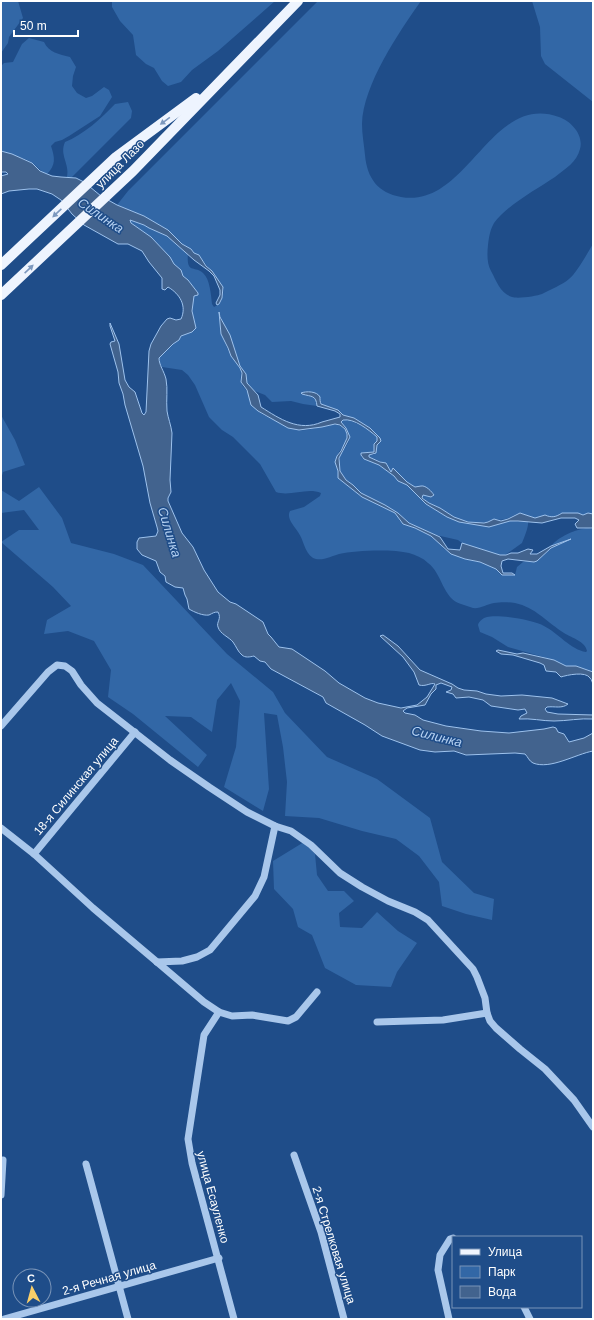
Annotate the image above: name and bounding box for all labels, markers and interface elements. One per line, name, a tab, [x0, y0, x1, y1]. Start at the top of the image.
scale bar	[14, 12, 78, 38]
text: 50 m	[20, 19, 47, 33]
one-way arrow	[159, 117, 170, 125]
street label: улица Лазо	[93, 137, 147, 191]
water label: Силинка	[75, 195, 126, 236]
one-way arrow	[52, 208, 62, 218]
one-way arrow	[24, 264, 34, 274]
water label: Силинка	[155, 505, 184, 559]
water label: Силинка	[410, 723, 464, 750]
street label: 18-я Силинская улица	[31, 734, 121, 838]
street label: улица Есауленко	[194, 1149, 232, 1245]
street label: 2-я Стрелковая улица	[309, 1184, 359, 1306]
legend	[452, 1236, 582, 1308]
text: Улица	[488, 1245, 522, 1259]
street label: 2-я Речная улица	[61, 1258, 158, 1298]
text: Парк	[488, 1265, 516, 1279]
north arrow	[12, 1268, 52, 1308]
text: С	[26, 1272, 36, 1284]
text: Вода	[488, 1285, 516, 1299]

